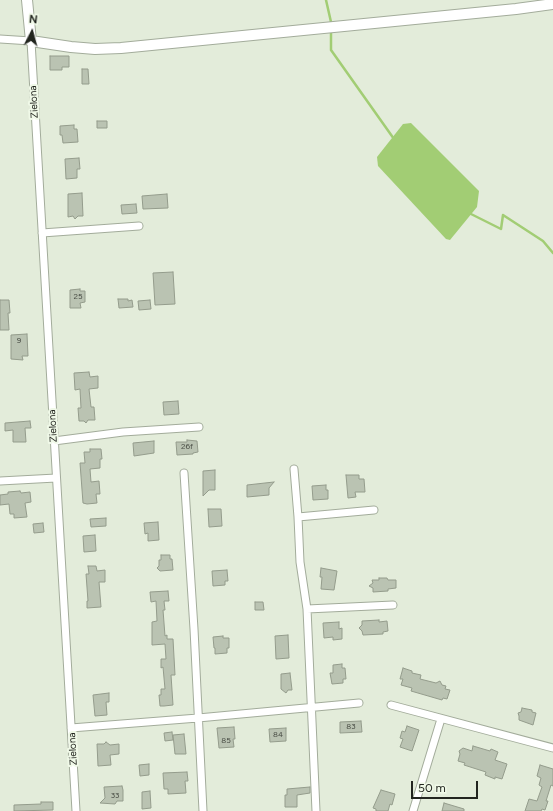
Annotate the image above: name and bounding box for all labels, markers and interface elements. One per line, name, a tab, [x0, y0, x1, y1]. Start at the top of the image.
north arrow	[12, 12, 52, 52]
text: N	[28, 13, 38, 26]
street label: Zielona	[27, 85, 41, 119]
house number: 25	[73, 292, 83, 302]
house number: 9	[17, 336, 21, 346]
street label: Zielona	[46, 409, 60, 443]
house number: 26f	[181, 442, 193, 452]
house number: 83	[346, 722, 356, 732]
house number: 84	[273, 730, 283, 740]
street label: Zielona	[66, 732, 80, 766]
house number: 85	[221, 736, 231, 746]
scale bar	[413, 773, 480, 799]
text: 50 m	[418, 781, 446, 795]
house number: 33	[111, 791, 119, 801]

